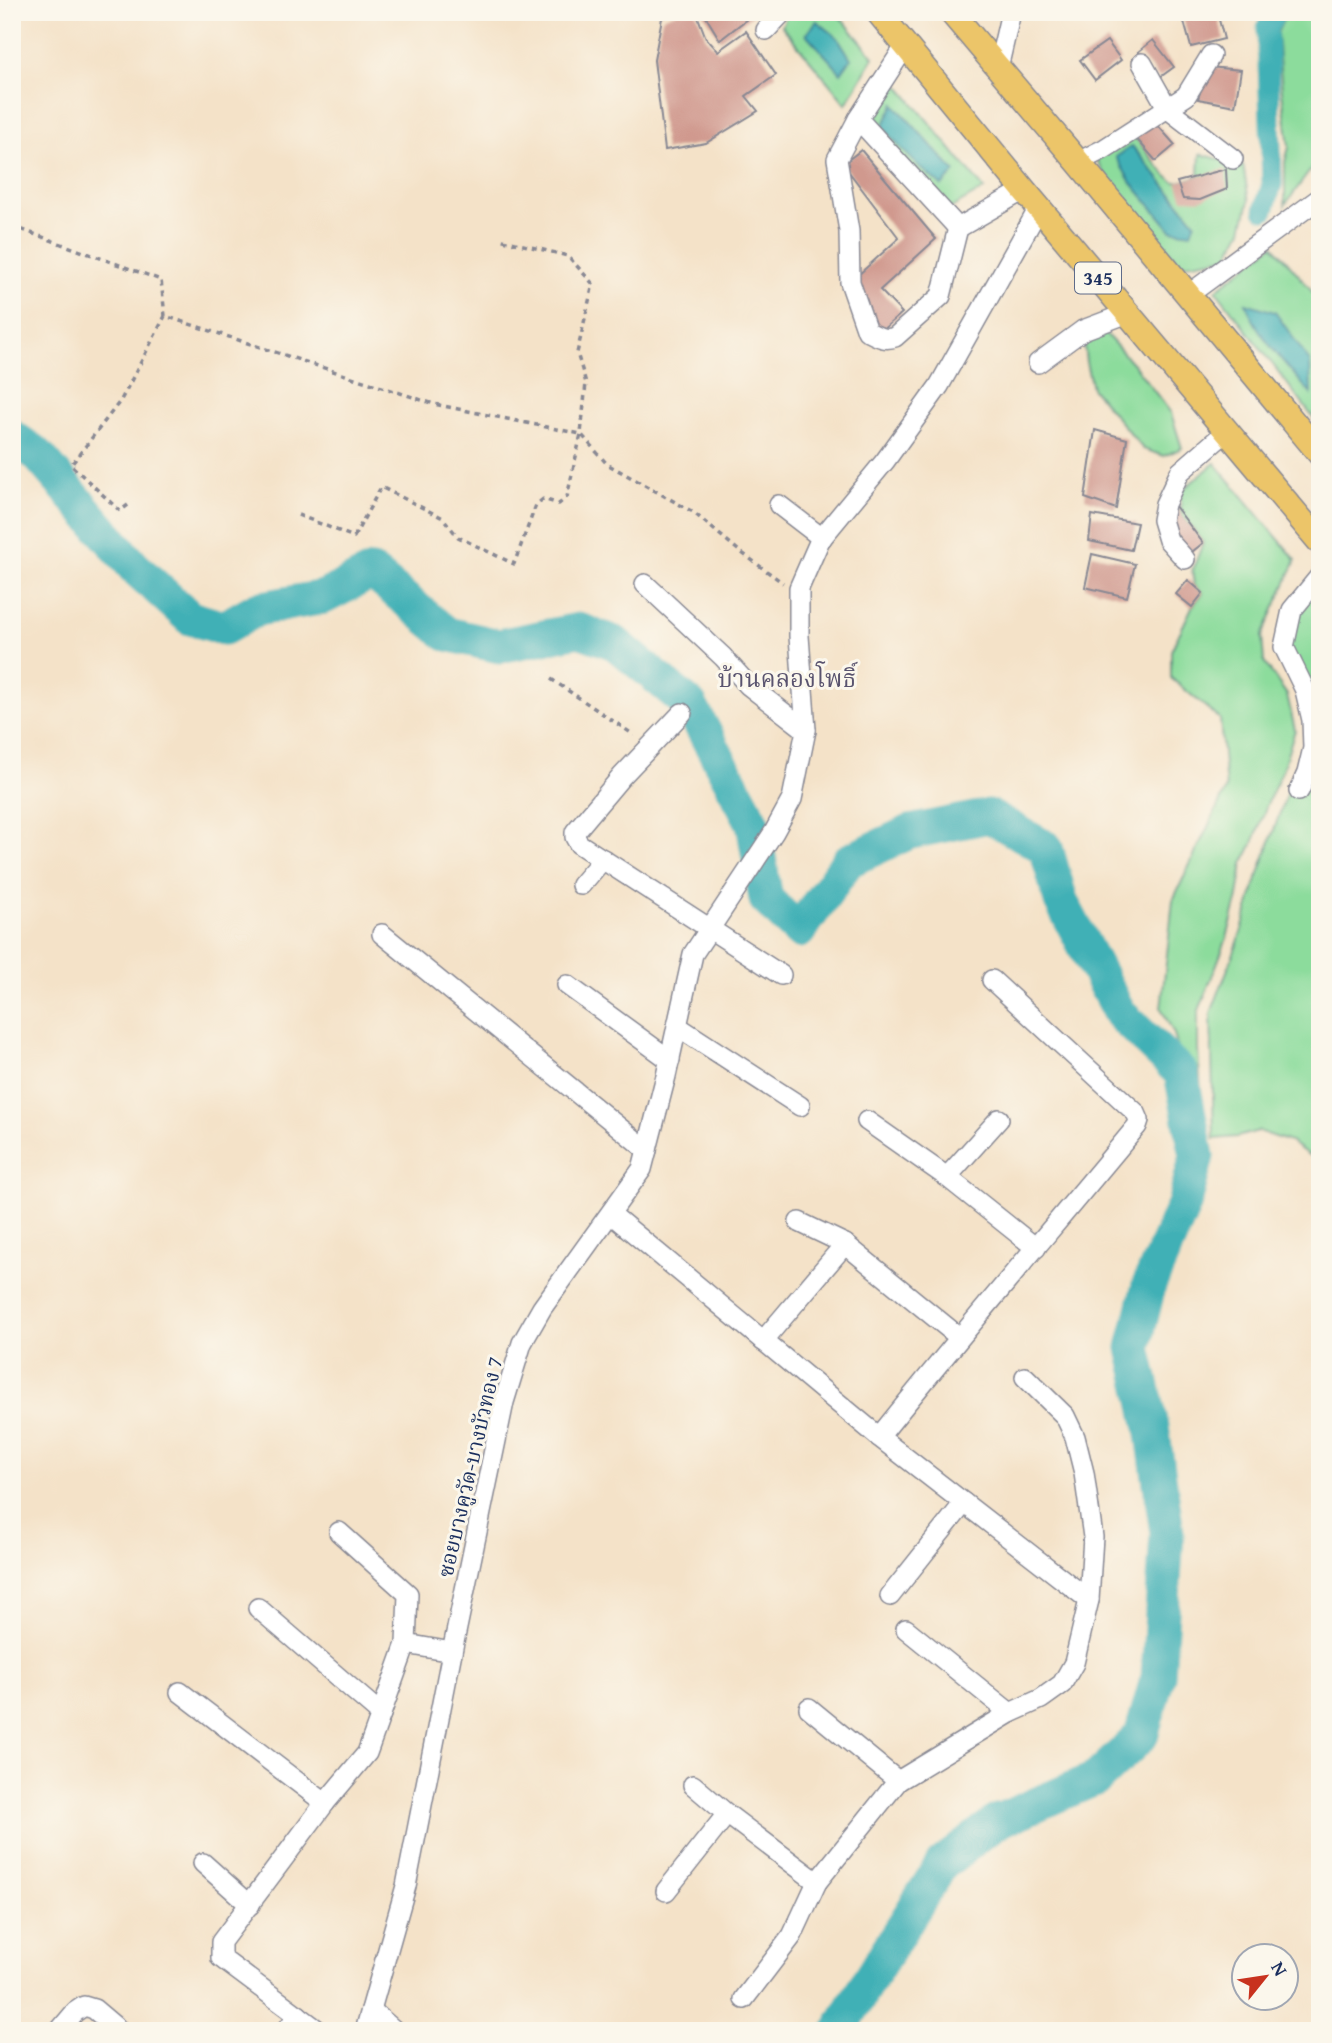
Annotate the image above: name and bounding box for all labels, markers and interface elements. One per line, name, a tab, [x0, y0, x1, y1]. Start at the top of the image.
road number: 345	[1075, 262, 1121, 294]
district label: บ้านคลองโพธิ์	[718, 661, 858, 696]
street label: ซอยบางคูวัด-บางบัวทอง 7	[430, 1354, 510, 1580]
north arrow	[1230, 1941, 1300, 2011]
text: N	[1264, 1956, 1295, 1981]

